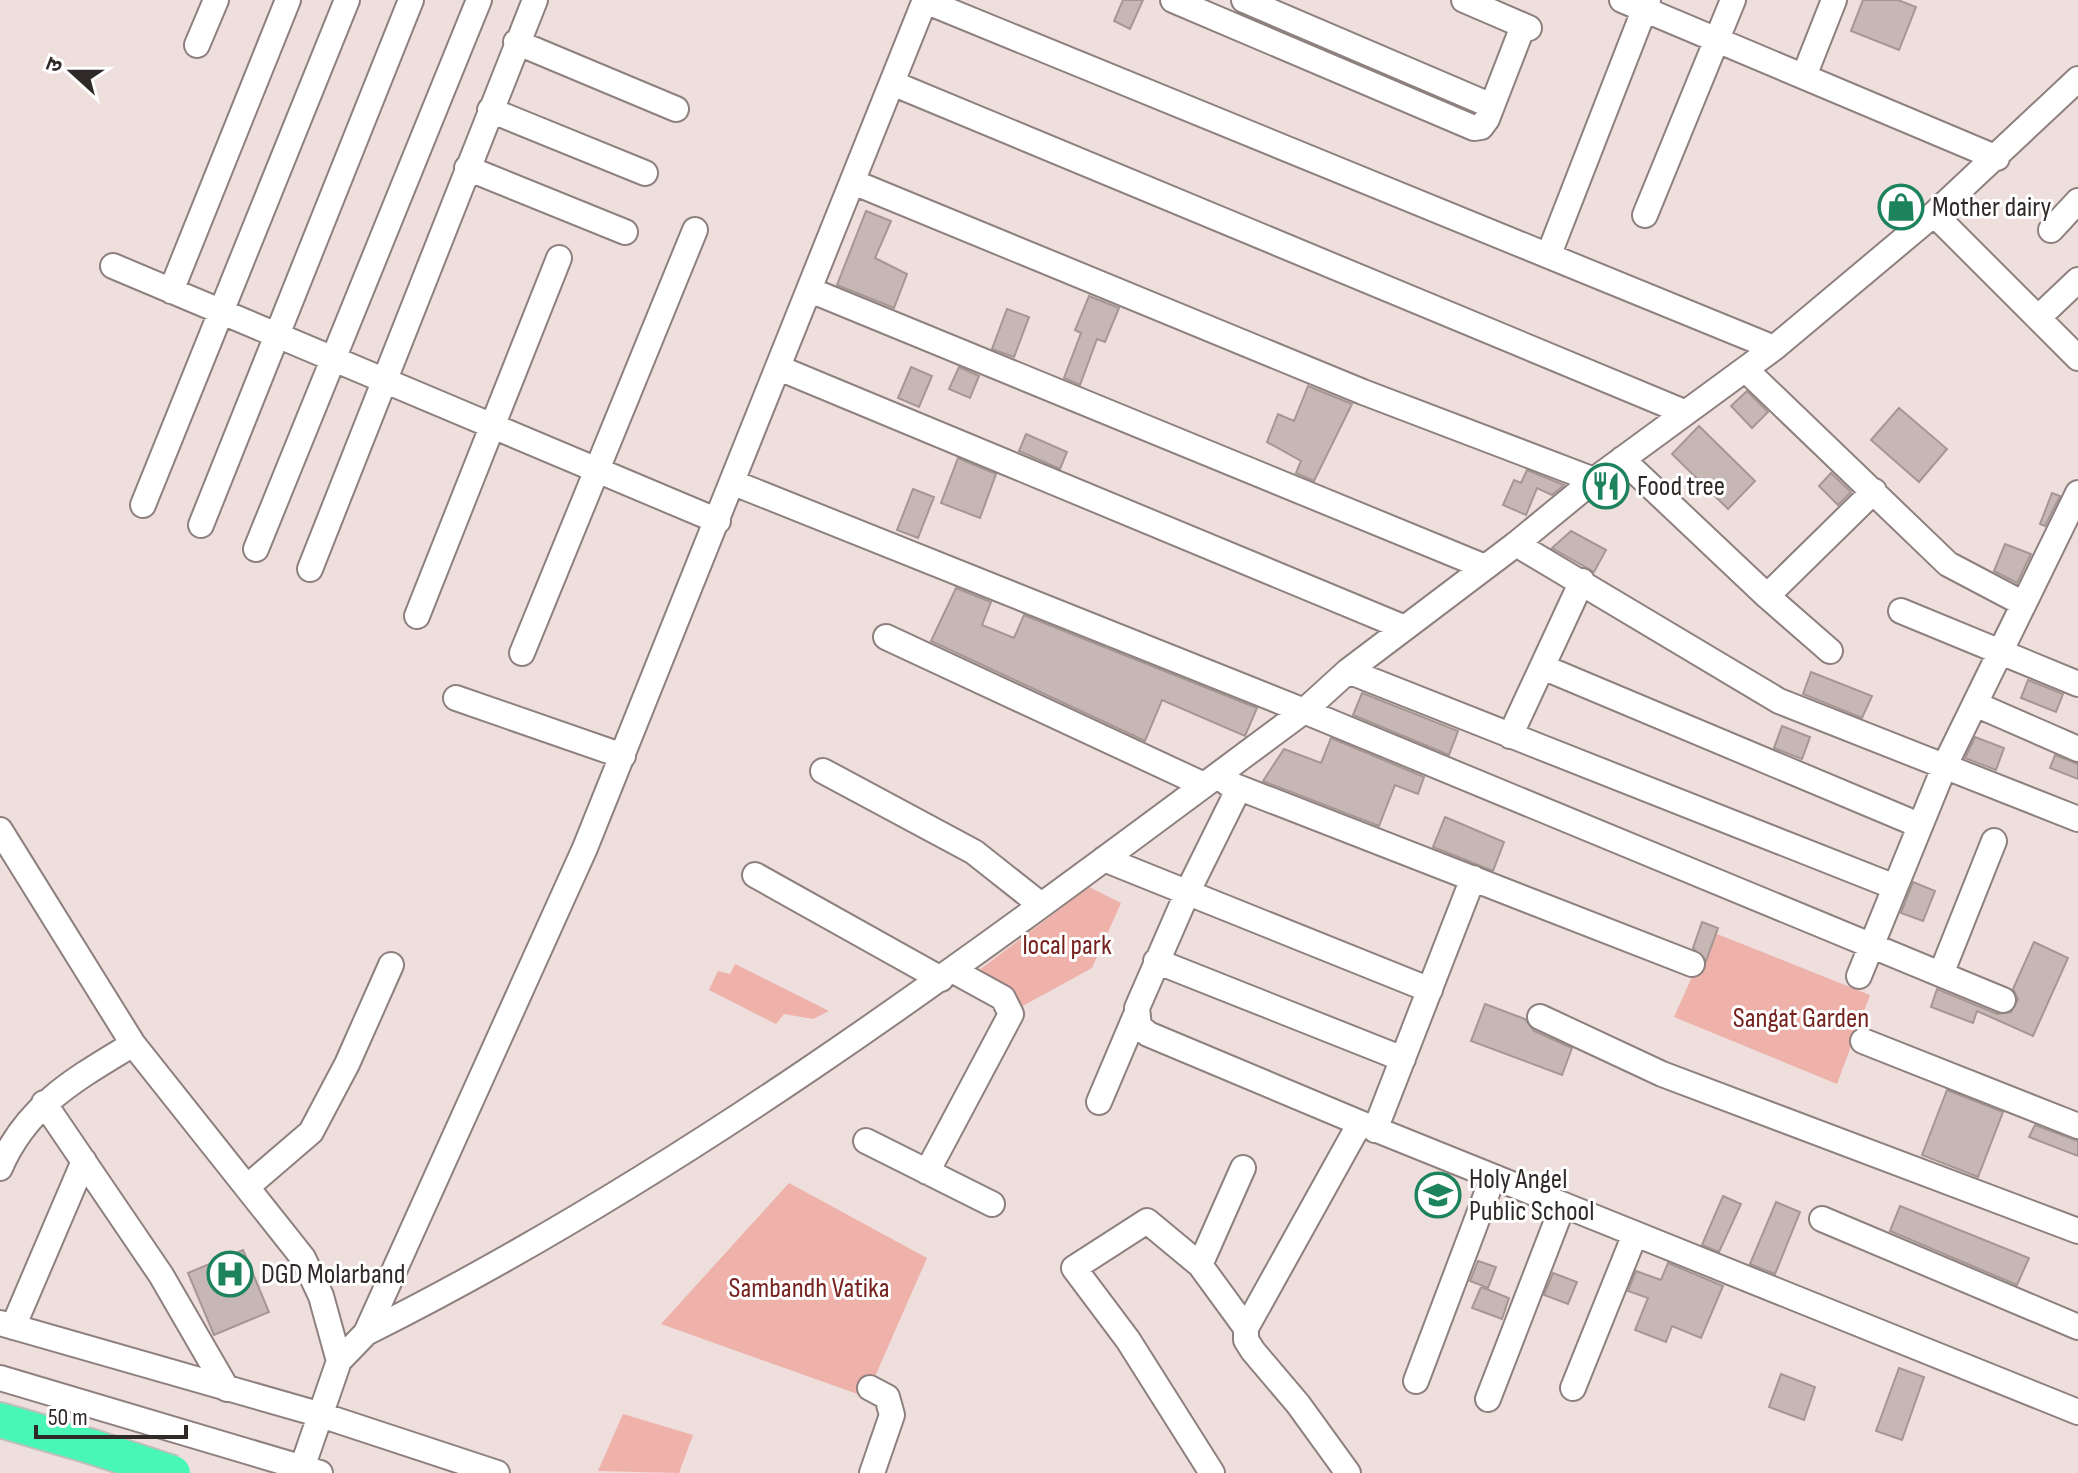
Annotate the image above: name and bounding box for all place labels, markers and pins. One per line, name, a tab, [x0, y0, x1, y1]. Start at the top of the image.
shop icon: Mother dairy	[1877, 183, 1925, 231]
place label: Mother dairy	[1932, 191, 2051, 224]
restaurant icon: Food tree	[1582, 462, 1630, 510]
place label: Food tree	[1637, 470, 1725, 503]
place label: Holy Angel Public School	[1469, 1163, 1594, 1228]
school or university icon: Holy Angel Public School	[1414, 1171, 1462, 1219]
hospital icon: DGD Molarband	[206, 1250, 254, 1298]
place label: DGD Molarband	[261, 1258, 405, 1291]

